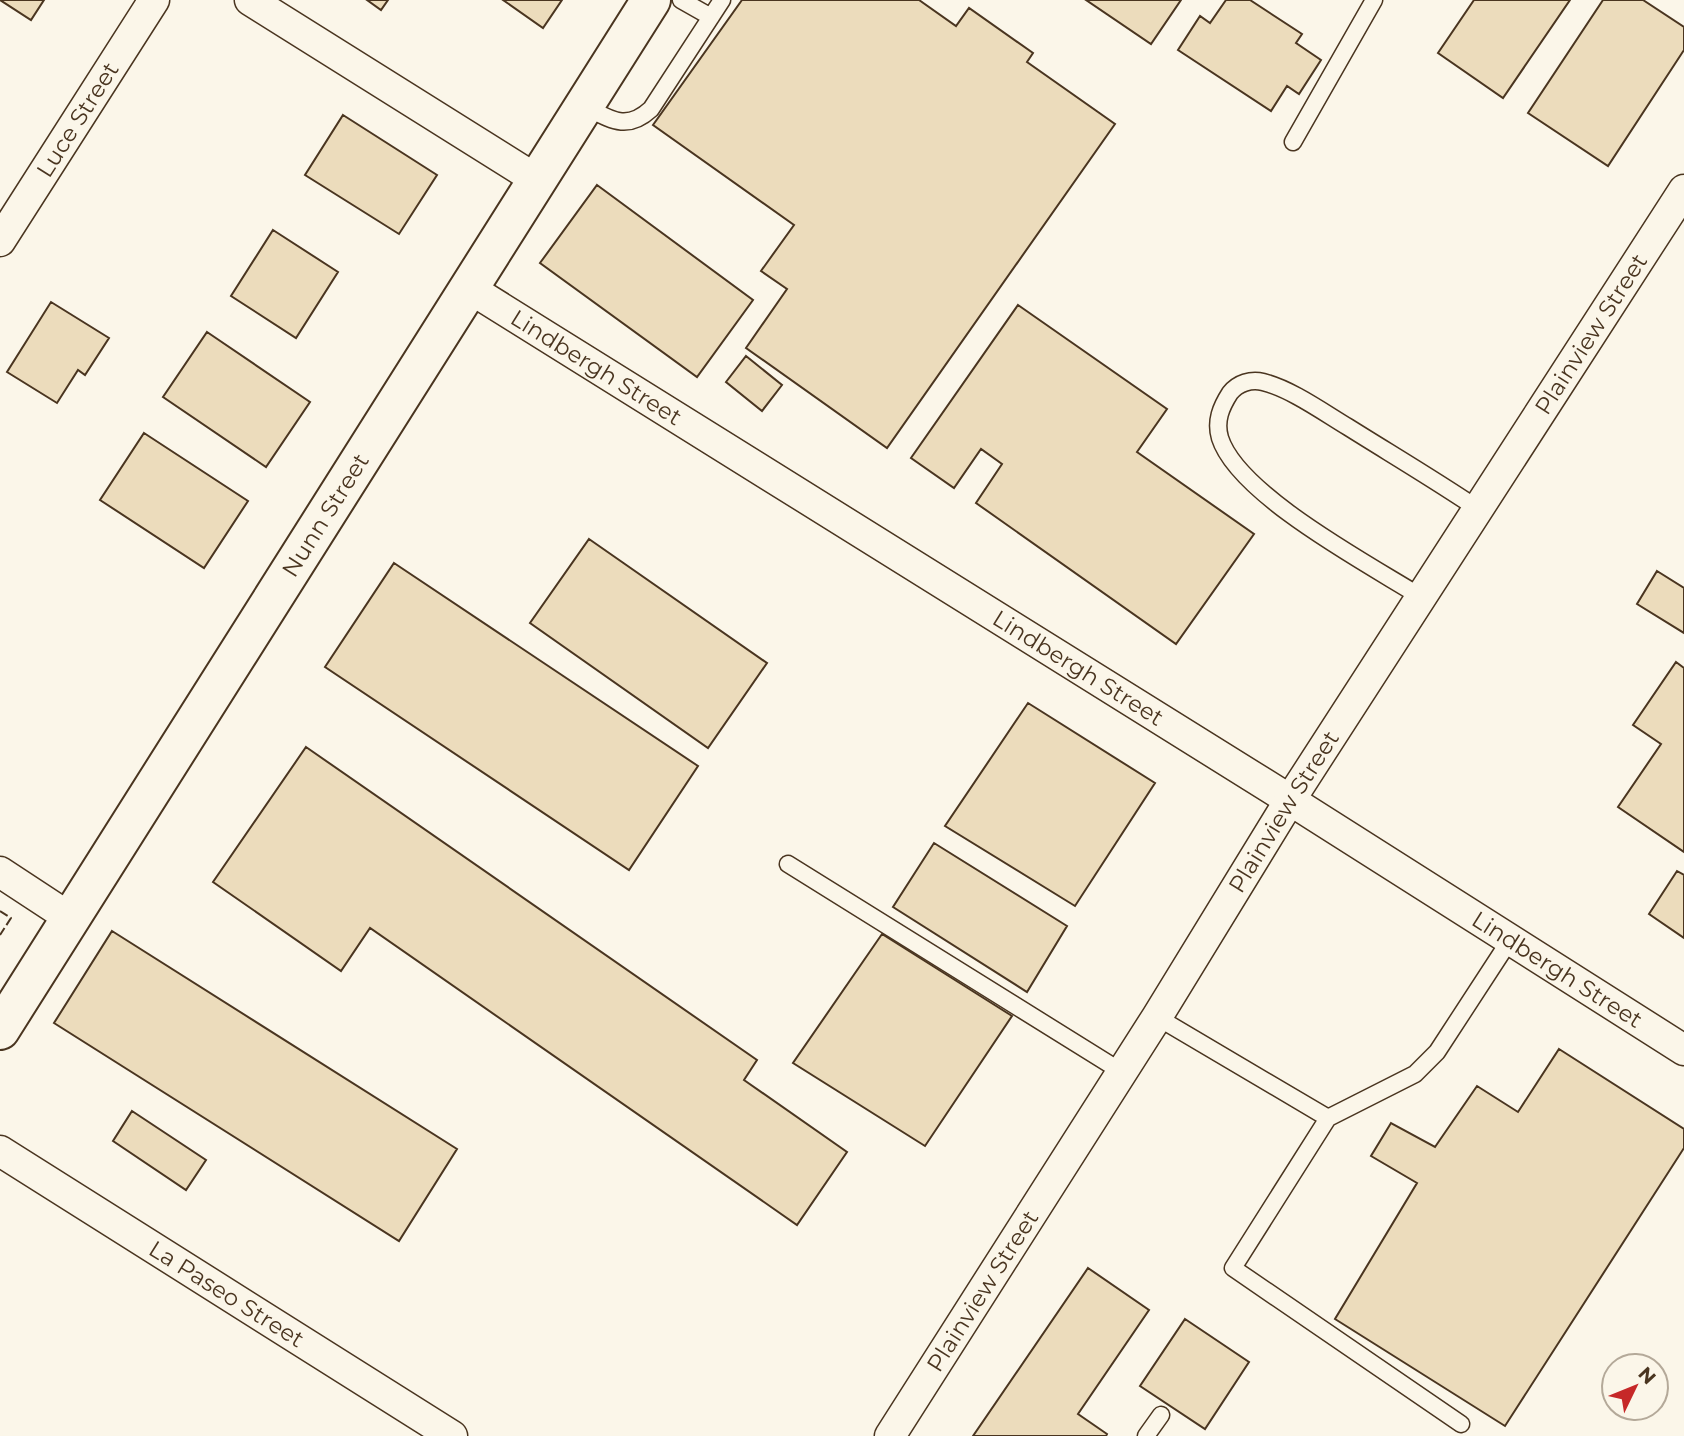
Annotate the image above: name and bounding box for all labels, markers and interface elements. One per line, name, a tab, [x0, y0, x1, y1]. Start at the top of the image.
street label: Luce Street	[30, 57, 125, 182]
street label: Plainview Street	[1529, 248, 1653, 420]
street label: Lindbergh Street	[506, 304, 687, 431]
street label: Nunn Street	[276, 448, 375, 582]
street label: Lindbergh Street	[988, 604, 1169, 732]
street label: Plainview Street	[1222, 726, 1345, 898]
street label: Lindbergh Street	[1467, 905, 1648, 1034]
street label: Plainview Street	[921, 1205, 1044, 1377]
street label: La Paseo Street	[144, 1235, 309, 1353]
north arrow	[1600, 1352, 1670, 1422]
text: N	[1633, 1362, 1661, 1389]

